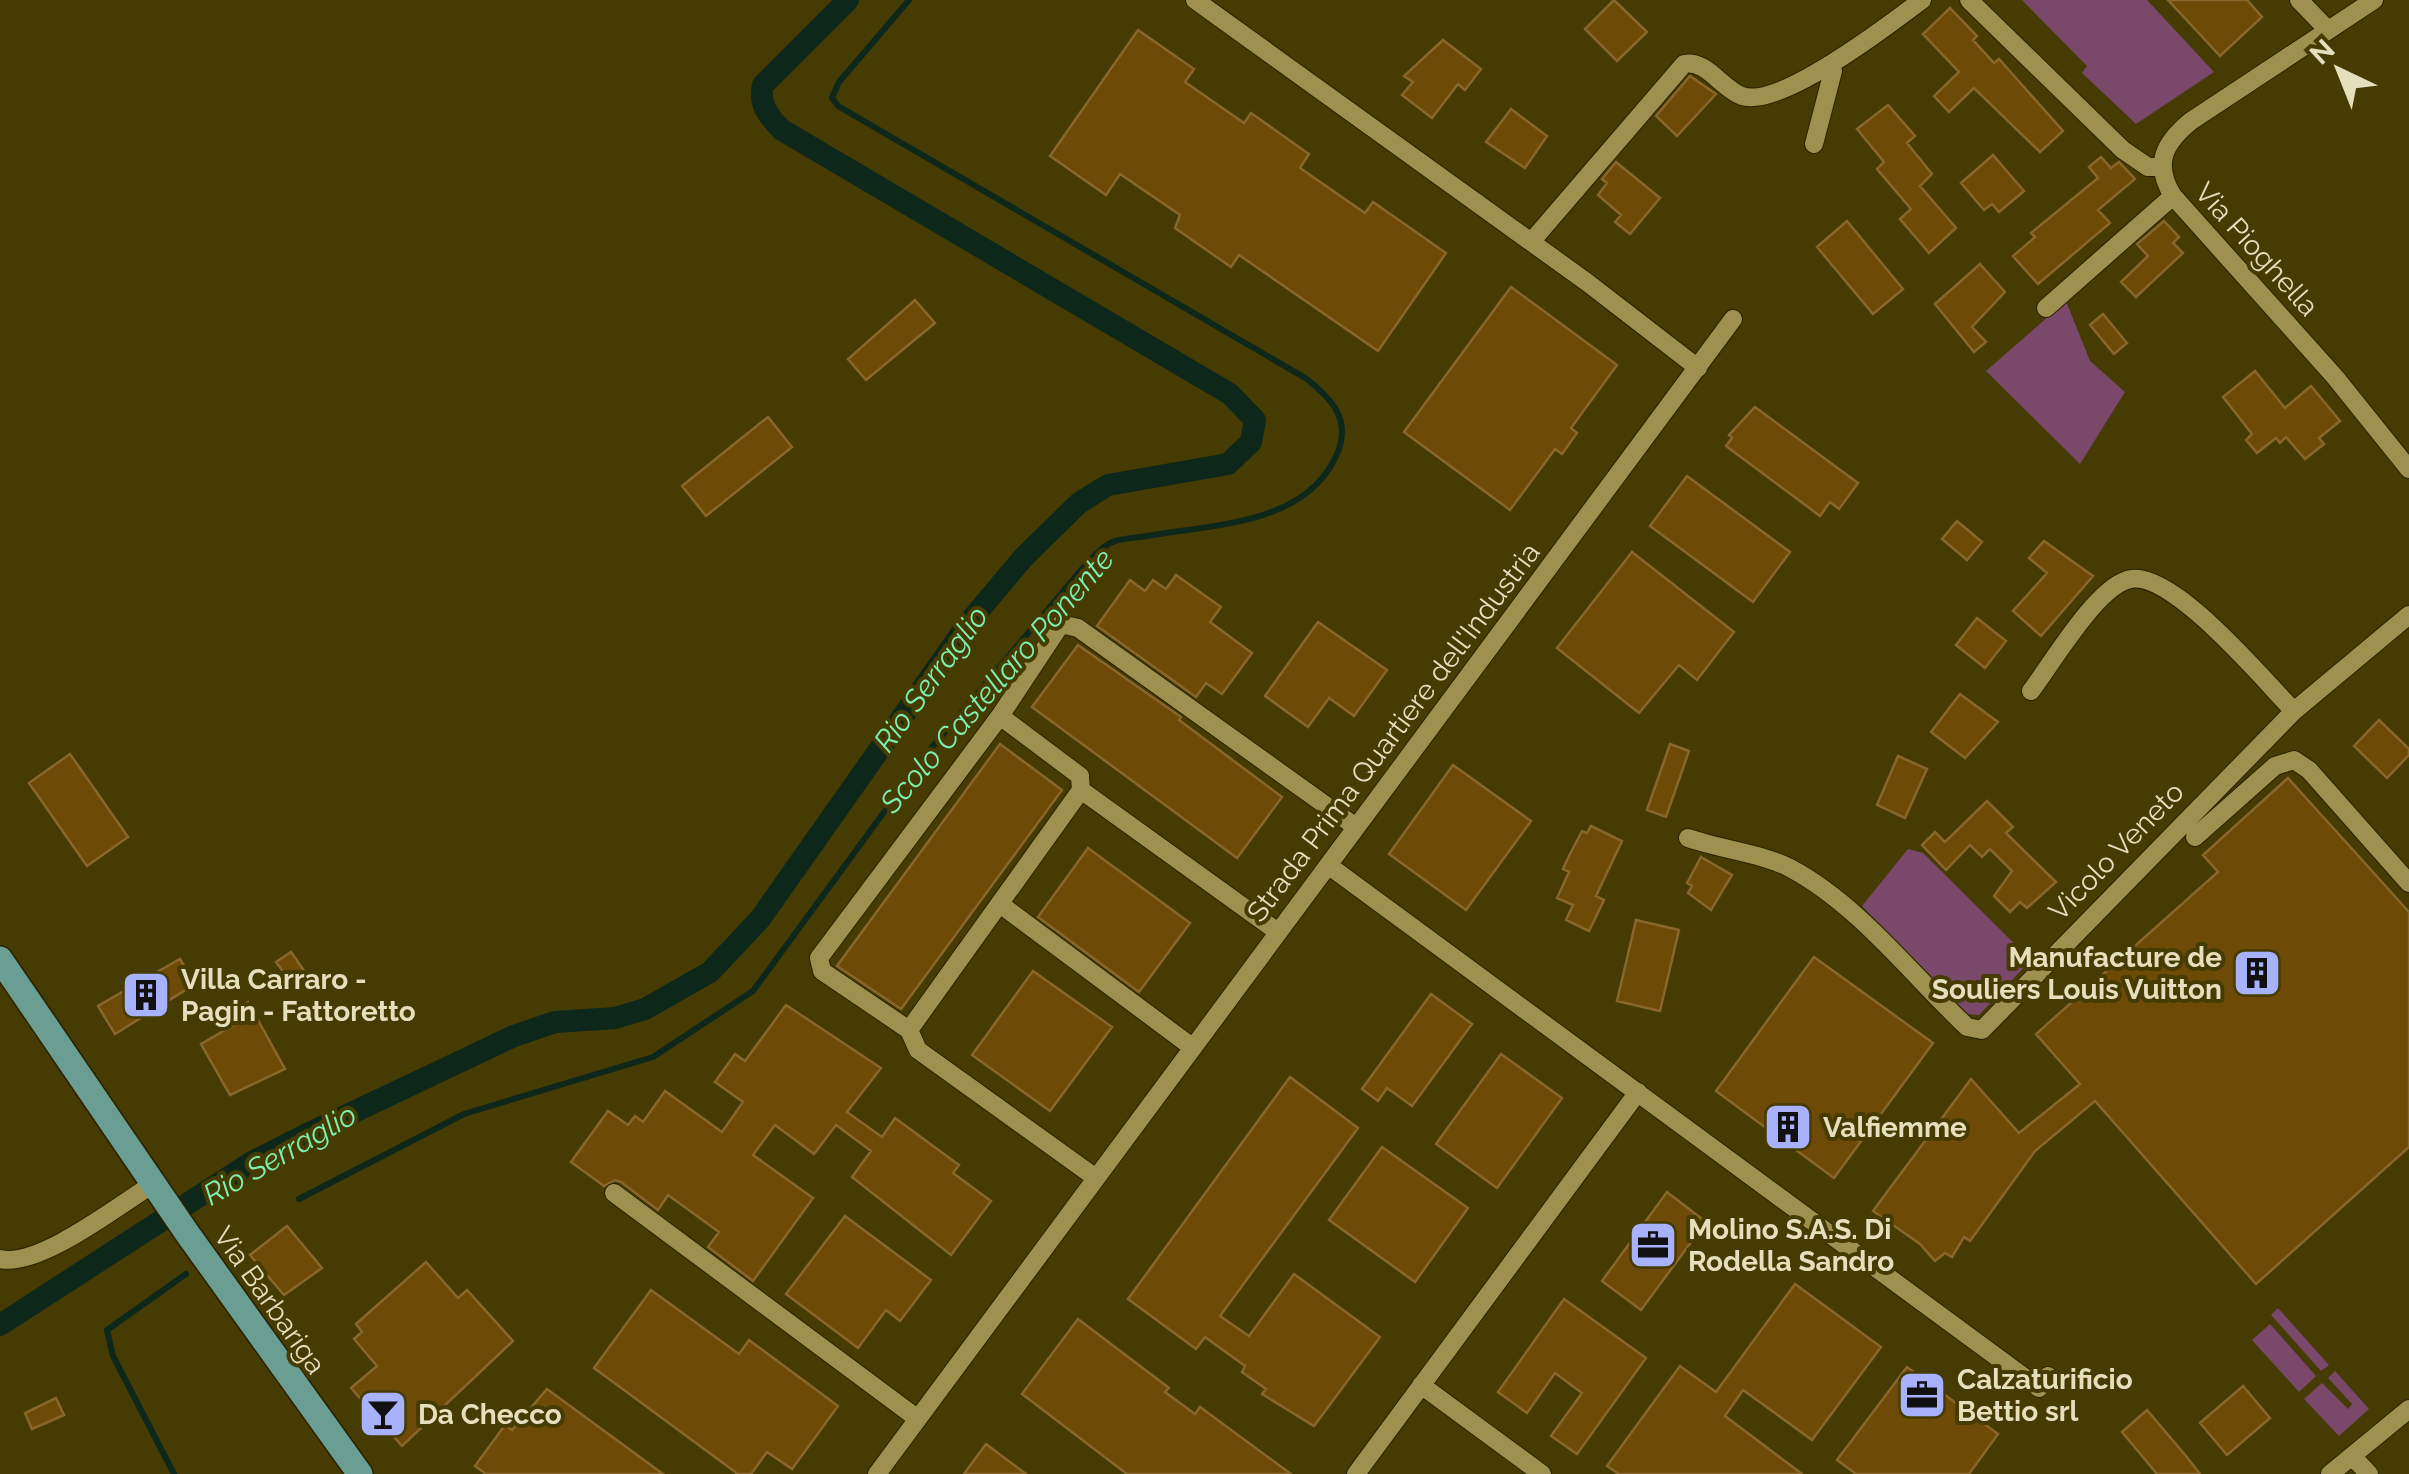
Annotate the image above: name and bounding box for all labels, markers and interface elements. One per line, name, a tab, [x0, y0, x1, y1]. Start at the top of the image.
north arrow	[2289, 20, 2389, 120]
text: N	[2303, 33, 2341, 71]
street label: Via Pioghella	[2188, 176, 2325, 323]
street label: Strada Prima Quartiere dell'Industria	[1240, 536, 1547, 928]
water label: Scolo Castellaro Ponente	[872, 542, 1121, 820]
water label: Rio Serraglio	[866, 599, 995, 758]
street label: Vicolo Veneto	[2042, 775, 2191, 927]
place label: Manufacture de Souliers Louis Vuitton	[1932, 941, 2222, 1006]
building icon: Manufacture de Souliers Louis Vuitton	[2231, 947, 2283, 999]
place label: Villa Carraro - Pagin - Fattoretto	[181, 963, 416, 1028]
building icon: Villa Carraro - Pagin - Fattoretto	[120, 969, 172, 1021]
water label: Rio Serraglio	[197, 1097, 362, 1212]
building icon: Valfiemme	[1762, 1101, 1814, 1153]
place label: Valfiemme	[1823, 1111, 1967, 1144]
place label: Molino S.A.S. Di Rodella Sandro	[1688, 1213, 1894, 1278]
office icon: Molino S.A.S. Di Rodella Sandro	[1627, 1219, 1679, 1271]
street label: Via Barbariga	[207, 1220, 333, 1380]
place label: Calzaturificio Bettio srl	[1957, 1363, 2133, 1428]
office icon: Calzaturificio Bettio srl	[1896, 1369, 1948, 1421]
bar icon: Da Checco	[357, 1388, 409, 1440]
place label: Da Checco	[418, 1398, 562, 1431]

